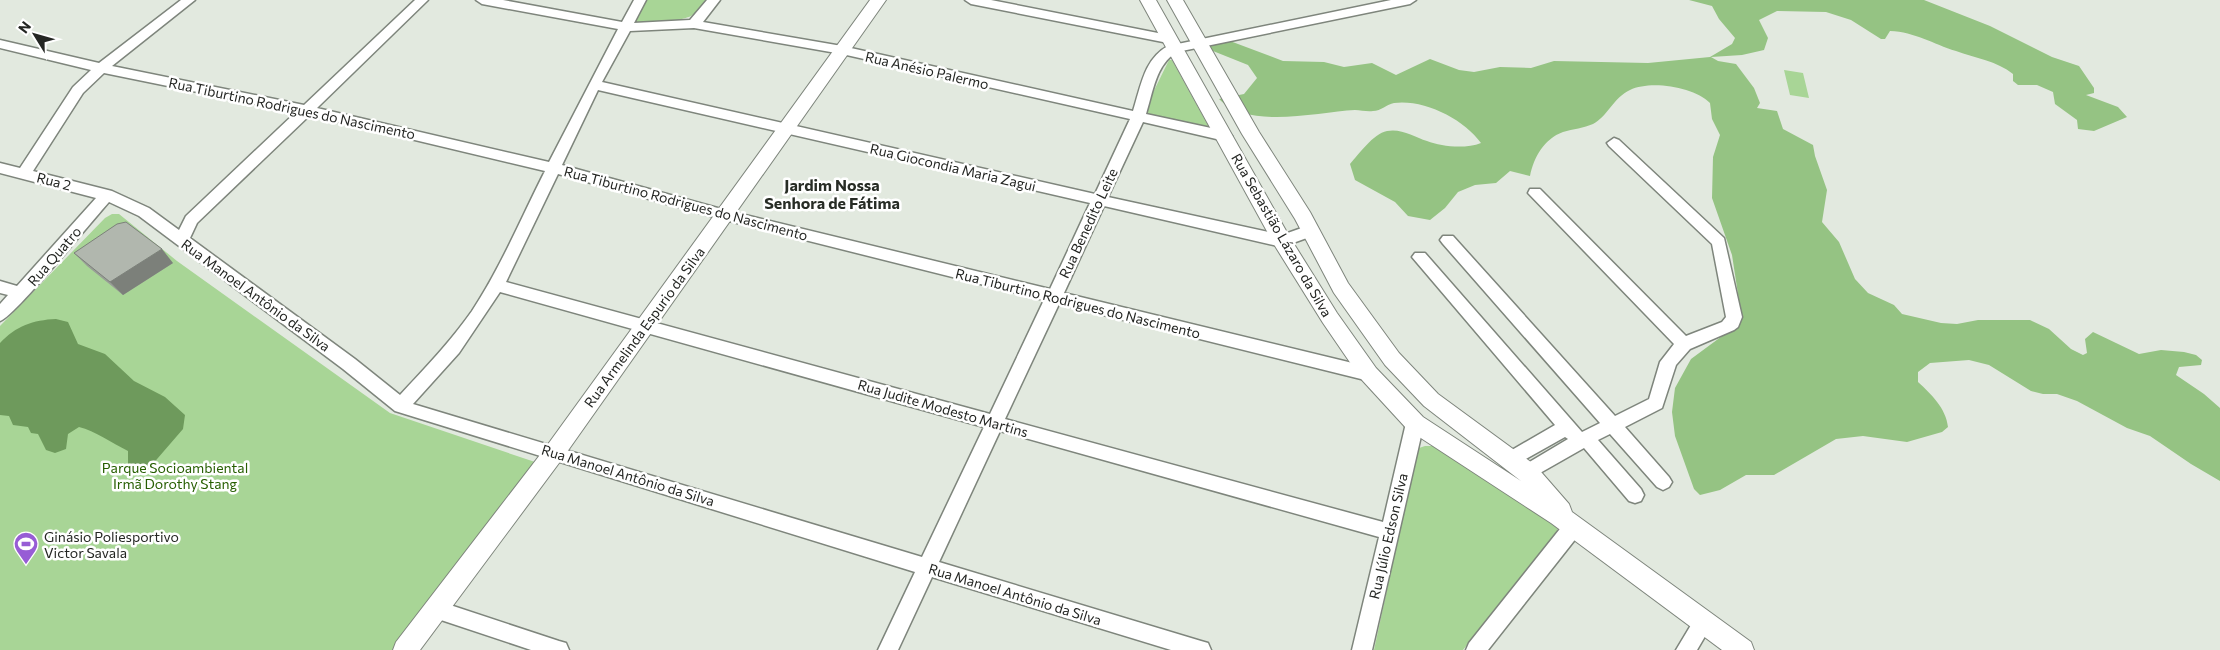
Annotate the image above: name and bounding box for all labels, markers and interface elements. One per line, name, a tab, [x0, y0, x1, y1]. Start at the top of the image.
north arrow	[10, 10, 60, 60]
text: N	[14, 18, 34, 36]
street label: Rua Anésio Palermo	[863, 47, 991, 93]
street label: Rua Tiburtino Rodrigues do Nascimento	[167, 74, 417, 142]
street label: Rua Giocondia Maria Zagui	[868, 140, 1038, 194]
street label: Rua Sebastião Lázaro da Silva	[1228, 150, 1336, 320]
street label: Rua Tiburtino Rodrigues do Nascimento	[562, 162, 810, 244]
street label: Rua Benedito Leite	[1055, 165, 1121, 281]
street label: Rua 2	[35, 169, 73, 194]
district label: Jardim Nossa Senhora de Fátima	[764, 175, 900, 212]
street label: Rua Quatro	[24, 223, 84, 289]
street label: Rua Manoel Antônio da Silva	[178, 235, 334, 355]
street label: Rua Armelinda Espurio da Silva	[580, 244, 708, 410]
street label: Rua Tiburtino Rodrigues do Nascimento	[954, 264, 1202, 342]
street label: Rua Judite Modesto Martins	[856, 375, 1030, 441]
street label: Rua Manoel Antônio da Silva	[539, 441, 717, 509]
park label: Parque Socioambiental Irmã Dorothy Stang	[102, 459, 248, 492]
street label: Rua Júlio Edson Silva	[1365, 471, 1411, 601]
place label: Ginásio Poliesportivo Victor Savala	[44, 528, 179, 561]
sports icon: Ginásio Poliesportivo Victor Savala	[13, 531, 39, 565]
street label: Rua Manoel Antônio da Silva	[926, 560, 1104, 628]

